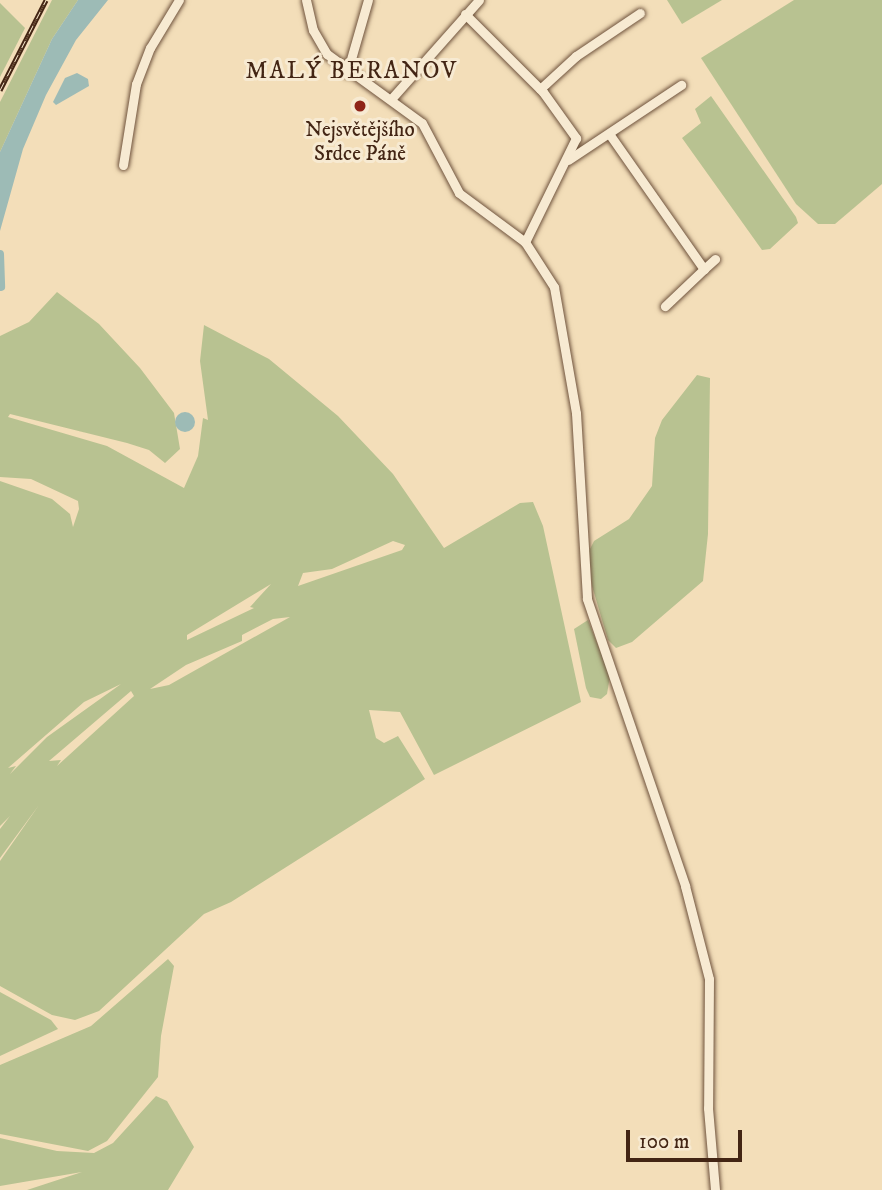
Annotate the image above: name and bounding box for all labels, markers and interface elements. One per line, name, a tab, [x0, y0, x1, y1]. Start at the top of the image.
district label: MALÝ BERANOV	[247, 58, 457, 86]
marker: Nejsvětějšího Srdce Páně	[352, 98, 368, 114]
place label: Nejsvětějšího Srdce Páně	[305, 117, 415, 167]
scale bar	[630, 1116, 746, 1160]
text: 100 m	[639, 1129, 690, 1155]

